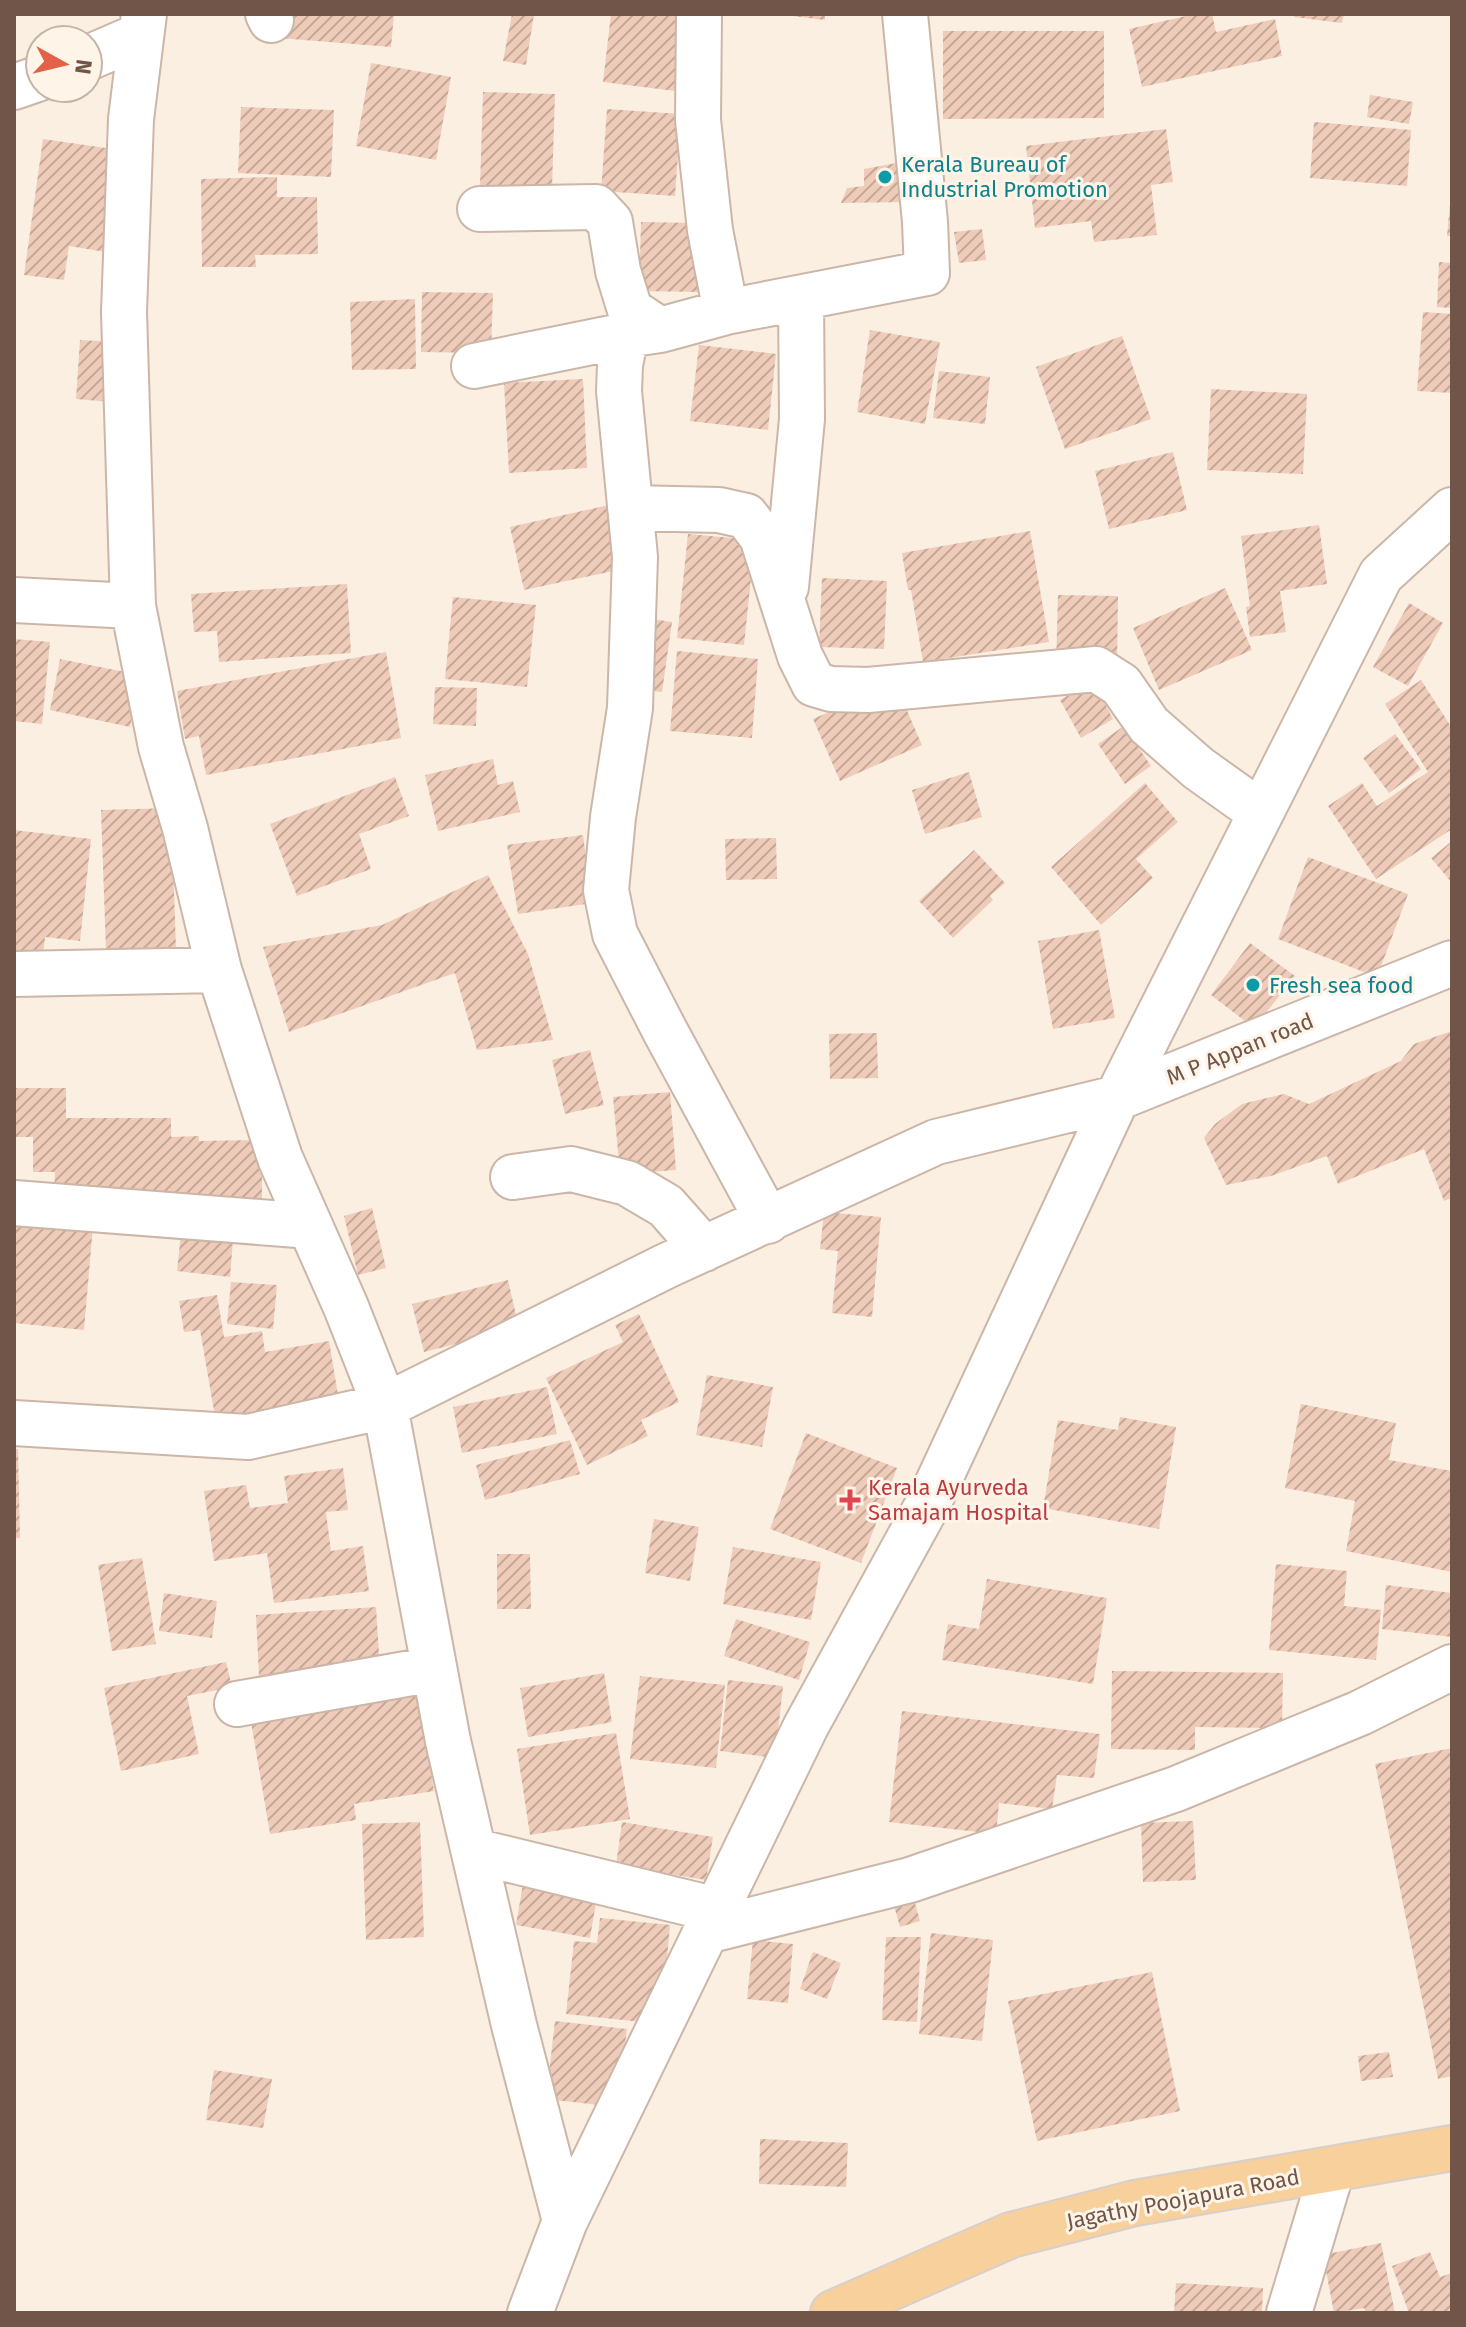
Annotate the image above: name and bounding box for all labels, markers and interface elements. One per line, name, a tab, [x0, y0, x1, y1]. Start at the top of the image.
north arrow	[24, 24, 104, 104]
text: N	[69, 58, 98, 76]
place label: Kerala Bureau of Industrial Promotion	[901, 151, 1108, 203]
marker: Kerala Bureau of Industrial Promotion	[876, 168, 894, 186]
place label: Fresh sea food	[1269, 972, 1414, 999]
marker: Fresh sea food	[1244, 976, 1262, 994]
street label: M P Appan road	[1162, 1007, 1318, 1091]
place label: Kerala Ayurveda Samajam Hospital	[868, 1474, 1049, 1526]
marker: Kerala Ayurveda Samajam Hospital	[839, 1489, 861, 1511]
street label: Jagathy Poojapura Road	[1064, 2163, 1302, 2235]

